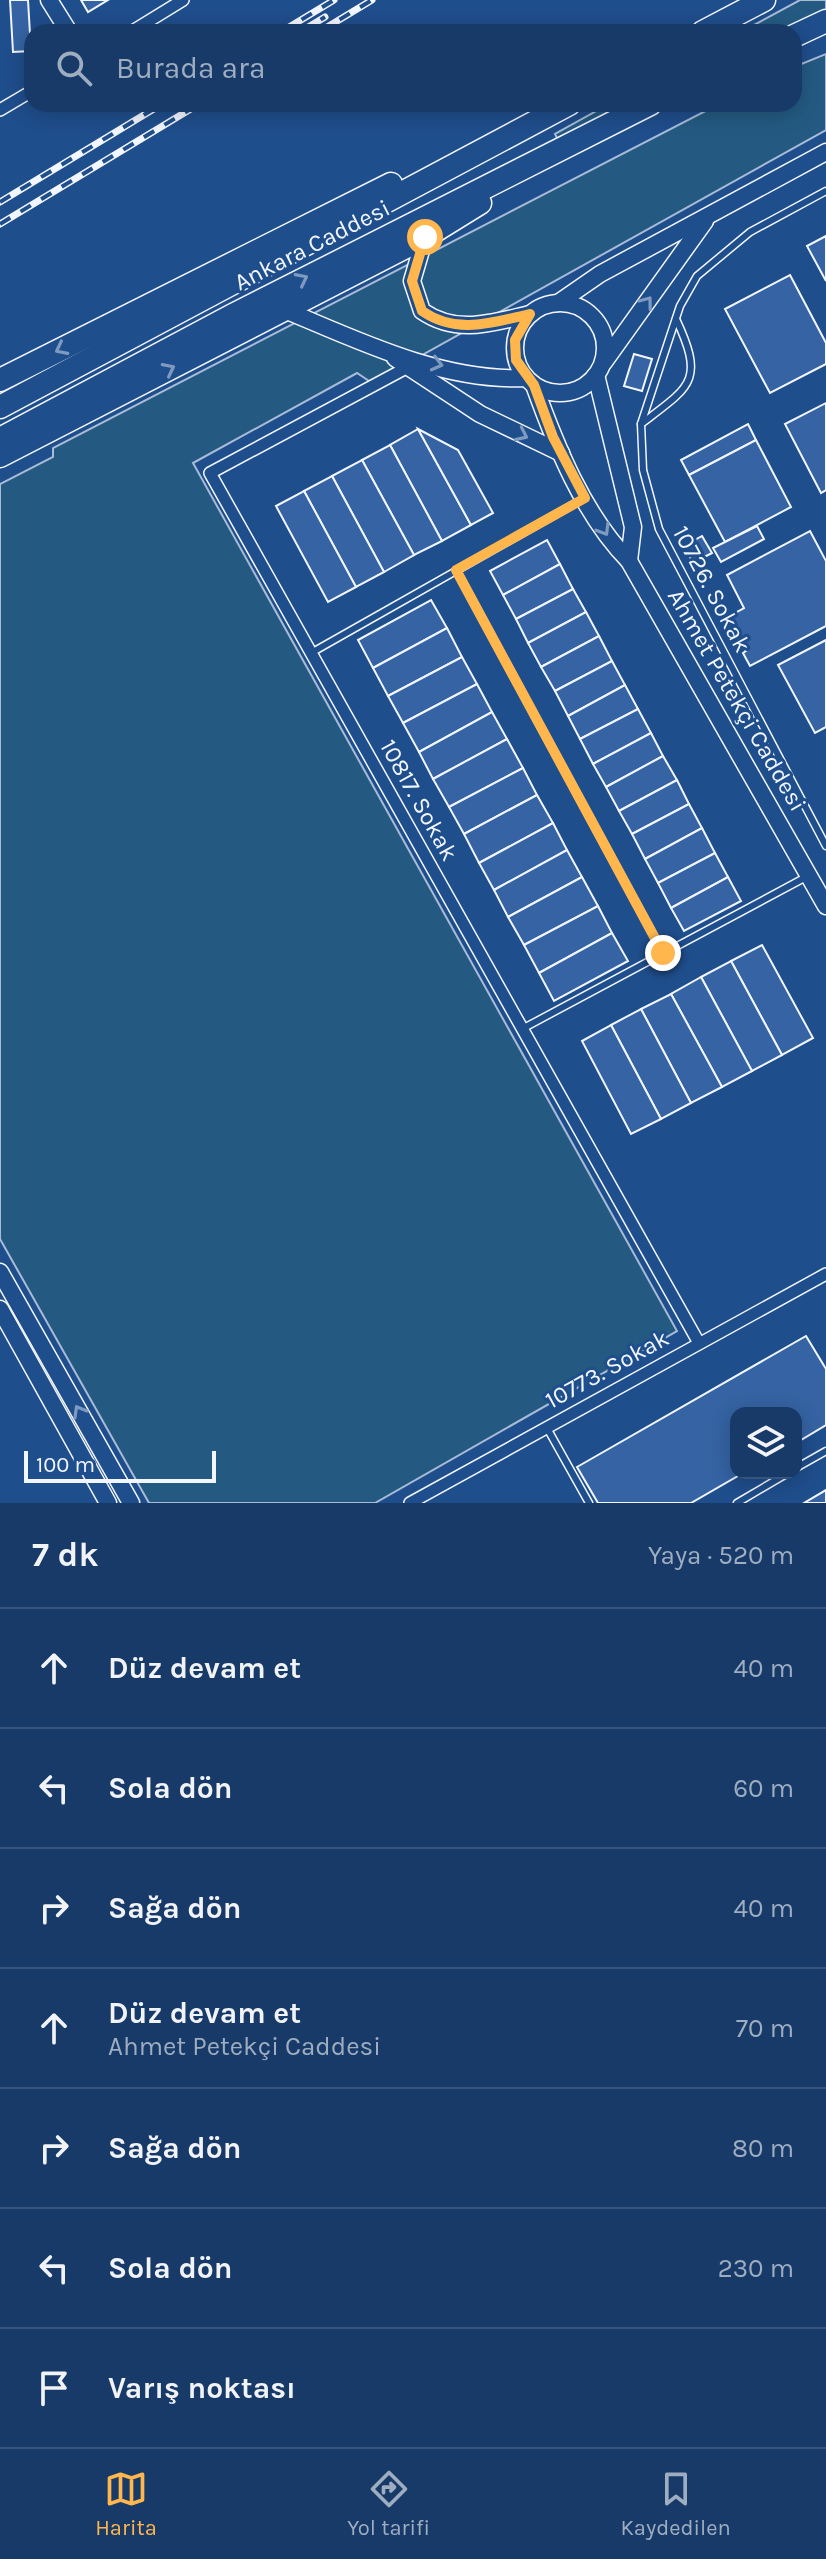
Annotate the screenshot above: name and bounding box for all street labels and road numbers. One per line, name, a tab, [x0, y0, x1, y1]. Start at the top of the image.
street label: Ankara Caddesi	[229, 194, 395, 296]
street label: 10726. Sokak	[667, 521, 757, 657]
street label: Ahmet Petekçi Caddesi	[662, 584, 812, 816]
street label: 10817. Sokak	[374, 735, 464, 865]
street label: 10773. Sokak	[540, 1324, 674, 1414]

